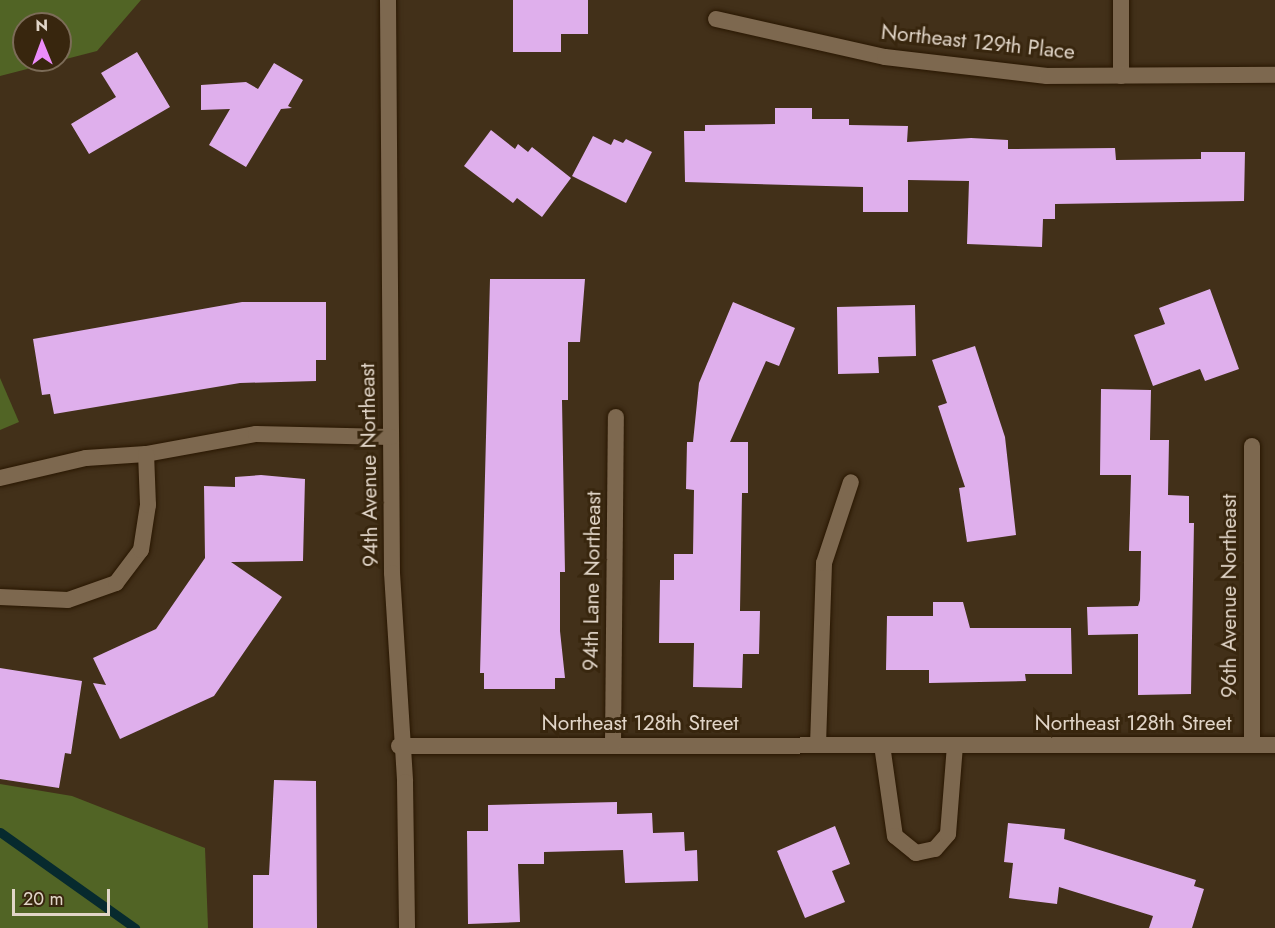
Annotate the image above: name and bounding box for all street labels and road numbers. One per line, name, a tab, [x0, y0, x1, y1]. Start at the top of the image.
street label: Northeast 129th Place	[880, 19, 1076, 65]
street label: 94th Avenue Northeast	[355, 363, 383, 567]
street label: 94th Lane Northeast	[578, 491, 606, 671]
street label: 96th Avenue Northeast	[1216, 494, 1242, 698]
street label: Northeast 128th Street	[541, 710, 739, 736]
street label: Northeast 128th Street	[1034, 710, 1232, 736]

